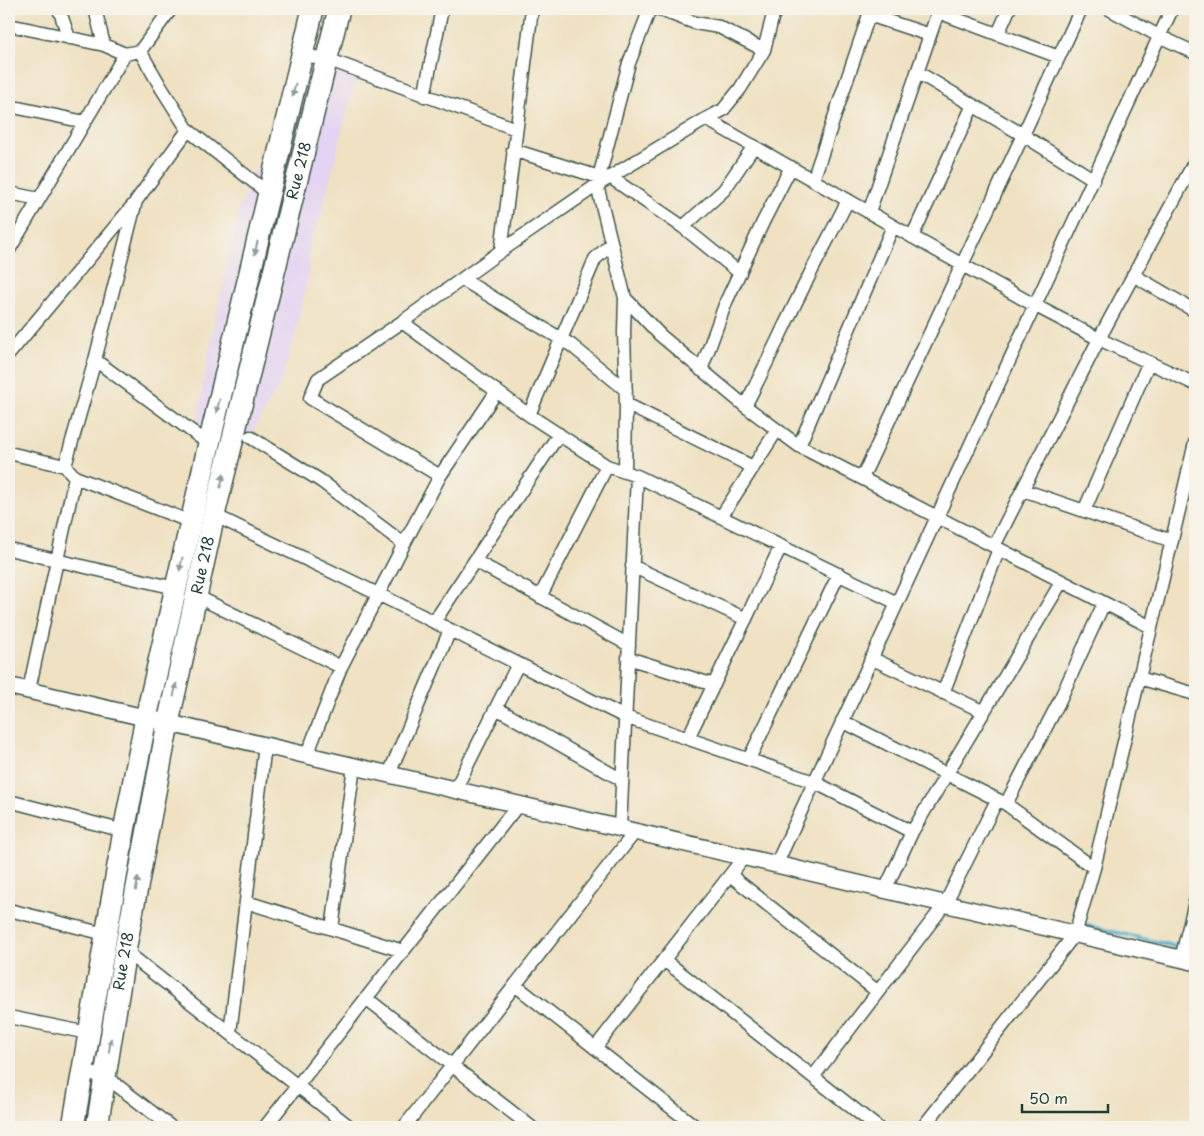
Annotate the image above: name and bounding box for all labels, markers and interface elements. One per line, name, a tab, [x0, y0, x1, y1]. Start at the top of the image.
one-way arrow	[289, 83, 297, 98]
street label: Rue 218	[279, 139, 316, 202]
one-way arrow	[252, 241, 260, 256]
one-way arrow	[214, 399, 222, 414]
one-way arrow	[218, 473, 226, 488]
street label: Rue 218	[184, 533, 219, 596]
one-way arrow	[177, 557, 185, 572]
one-way arrow	[171, 683, 179, 698]
one-way arrow	[134, 876, 142, 892]
street label: Rue 218	[106, 930, 138, 992]
one-way arrow	[107, 1036, 115, 1052]
scale bar	[1022, 1081, 1108, 1113]
text: 50 m	[1029, 1086, 1068, 1109]

